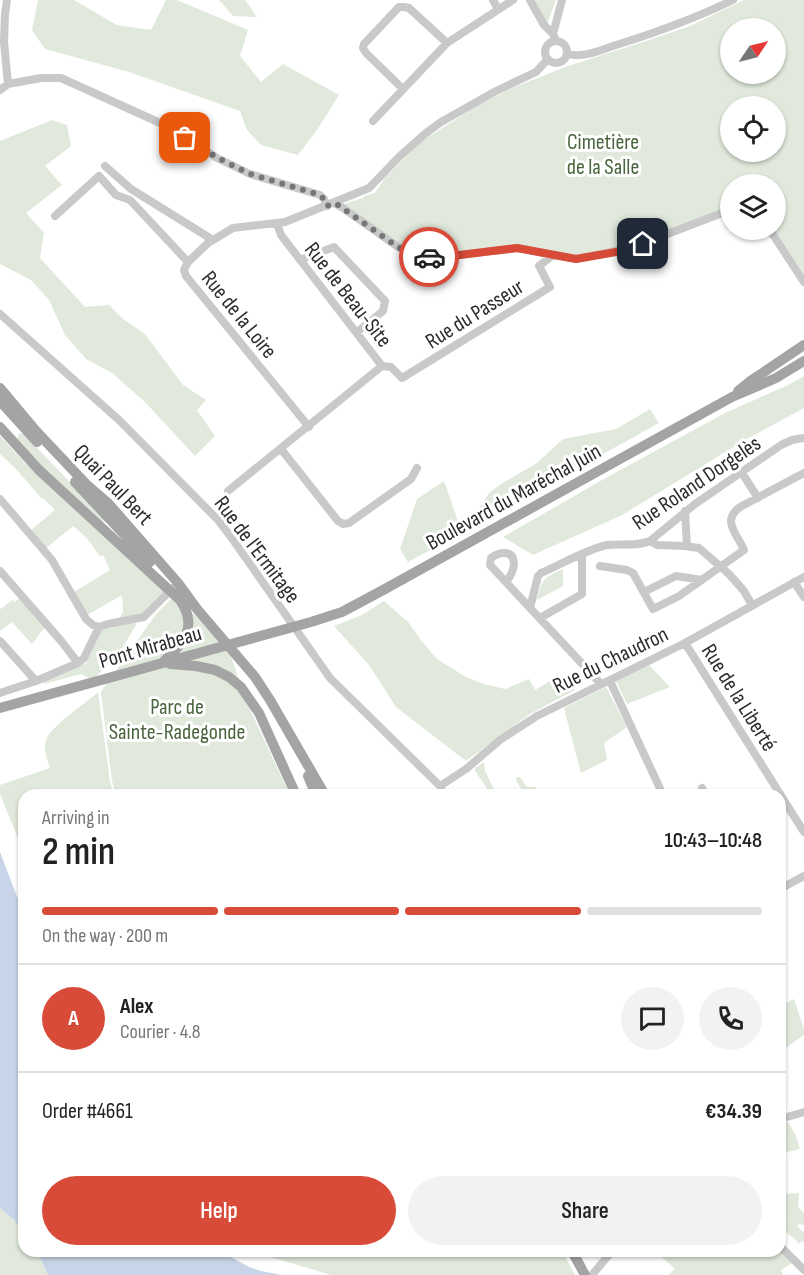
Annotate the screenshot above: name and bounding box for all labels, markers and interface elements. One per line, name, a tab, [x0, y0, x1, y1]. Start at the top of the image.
north arrow	[720, 18, 786, 84]
map controls	[720, 18, 786, 240]
button: locate	[720, 96, 786, 162]
pin	[159, 112, 210, 163]
icon: bag	[168, 121, 201, 154]
park label: Cimetière de la Salle	[567, 129, 639, 181]
button: layers	[720, 174, 786, 240]
pin	[617, 218, 668, 269]
courier	[399, 227, 459, 287]
icon: home	[626, 227, 659, 260]
street label: Rue de Beau-Site	[298, 237, 397, 353]
icon: car	[413, 241, 446, 274]
street label: Rue de la Loire	[195, 266, 282, 364]
street label: Rue du Passeur	[421, 273, 529, 355]
street label: Rue Roland Dorgelès	[627, 430, 766, 536]
street label: Boulevard du Maréchal Juin	[422, 438, 606, 557]
street label: Quai Paul Bert	[68, 439, 158, 531]
street label: Rue de l'Ermitage	[208, 491, 306, 609]
street label: Pont Mirabeau	[96, 620, 205, 675]
street label: Rue du Chaudron	[549, 621, 673, 700]
street label: Rue de la Liberté	[695, 639, 782, 756]
park label: Parc de Sainte-Radegonde	[109, 694, 245, 746]
text: Arriving in	[42, 806, 110, 830]
text: 10:43–10:48	[665, 827, 762, 854]
text: 2 min	[42, 829, 115, 876]
text: On the way · 200 m	[42, 924, 168, 948]
button: chat	[621, 987, 684, 1050]
button: phone	[699, 987, 762, 1050]
text: Alex	[120, 993, 153, 1020]
text: A	[68, 1005, 79, 1032]
text: Courier · 4.8	[120, 1020, 201, 1044]
text: Order #4661	[42, 1098, 133, 1125]
text: €34.39	[705, 1098, 762, 1125]
button: Help	[42, 1176, 396, 1245]
button: Share	[408, 1176, 762, 1245]

